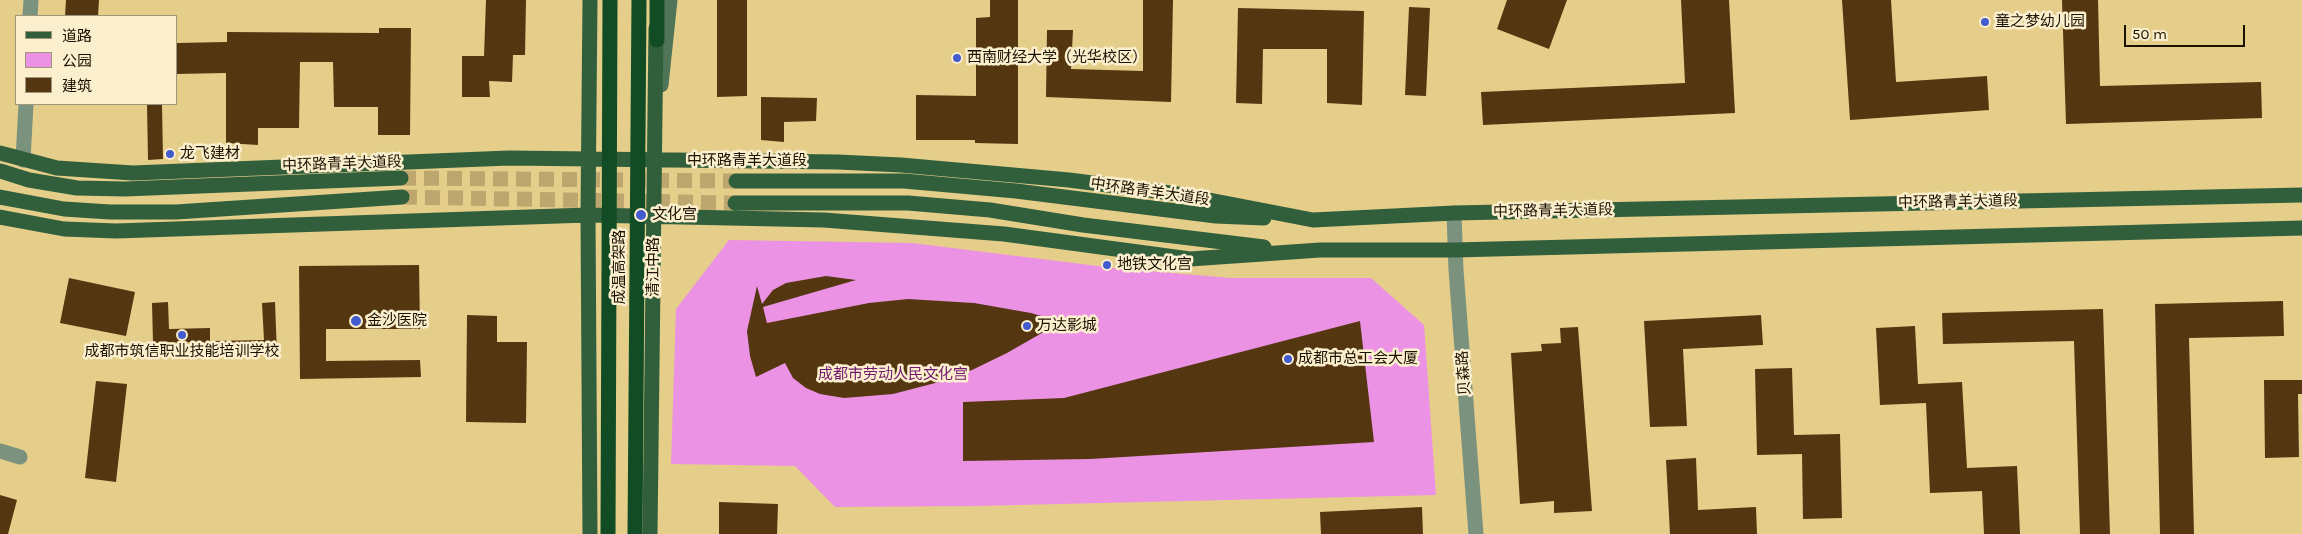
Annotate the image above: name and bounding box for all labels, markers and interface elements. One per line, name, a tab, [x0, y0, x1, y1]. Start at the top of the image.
place label: 童之梦幼儿园	[1995, 13, 2085, 31]
legend	[15, 15, 178, 105]
scale bar	[2127, 15, 2248, 47]
marker: 童之梦幼儿园	[1979, 16, 1991, 28]
text: 50 m	[2132, 25, 2167, 43]
text: 道路	[62, 27, 92, 45]
place label: 西南财经大学（光华校区）	[967, 49, 1147, 67]
text: 公园	[62, 52, 92, 70]
marker: 西南财经大学（光华校区）	[951, 52, 963, 64]
text: 建筑	[62, 77, 92, 95]
place label: 龙飞建材	[180, 145, 240, 163]
marker: 龙飞建材	[164, 148, 176, 160]
street label: 中环路青羊大道段	[687, 152, 807, 170]
street label: 中环路青羊大道段	[282, 153, 402, 175]
street label: 中环路青羊大道段	[1089, 175, 1211, 209]
street label: 中环路青羊大道段	[1898, 192, 2018, 212]
street label: 中环路青羊大道段	[1493, 201, 1613, 221]
place label: 文化宫	[652, 206, 697, 224]
marker: 文化宫	[634, 208, 648, 222]
street label: 成温高架路	[611, 230, 629, 304]
street label: 清江中路	[645, 237, 663, 297]
place label: 地铁文化宫	[1117, 256, 1192, 274]
marker: 地铁文化宫	[1101, 259, 1113, 271]
place label: 金沙医院	[367, 312, 427, 330]
marker: 金沙医院	[349, 314, 363, 328]
place label: 万达影城	[1037, 317, 1097, 335]
marker: 万达影城	[1021, 320, 1033, 332]
marker: 成都市筑信职业技能培训学校	[176, 329, 188, 341]
place label: 成都市筑信职业技能培训学校	[85, 343, 279, 361]
place label: 成都市总工会大厦	[1298, 350, 1418, 368]
street label: 贝森路	[1453, 350, 1475, 396]
marker: 成都市总工会大厦	[1282, 353, 1294, 365]
park label: 成都市劳动人民文化宫	[818, 366, 968, 384]

